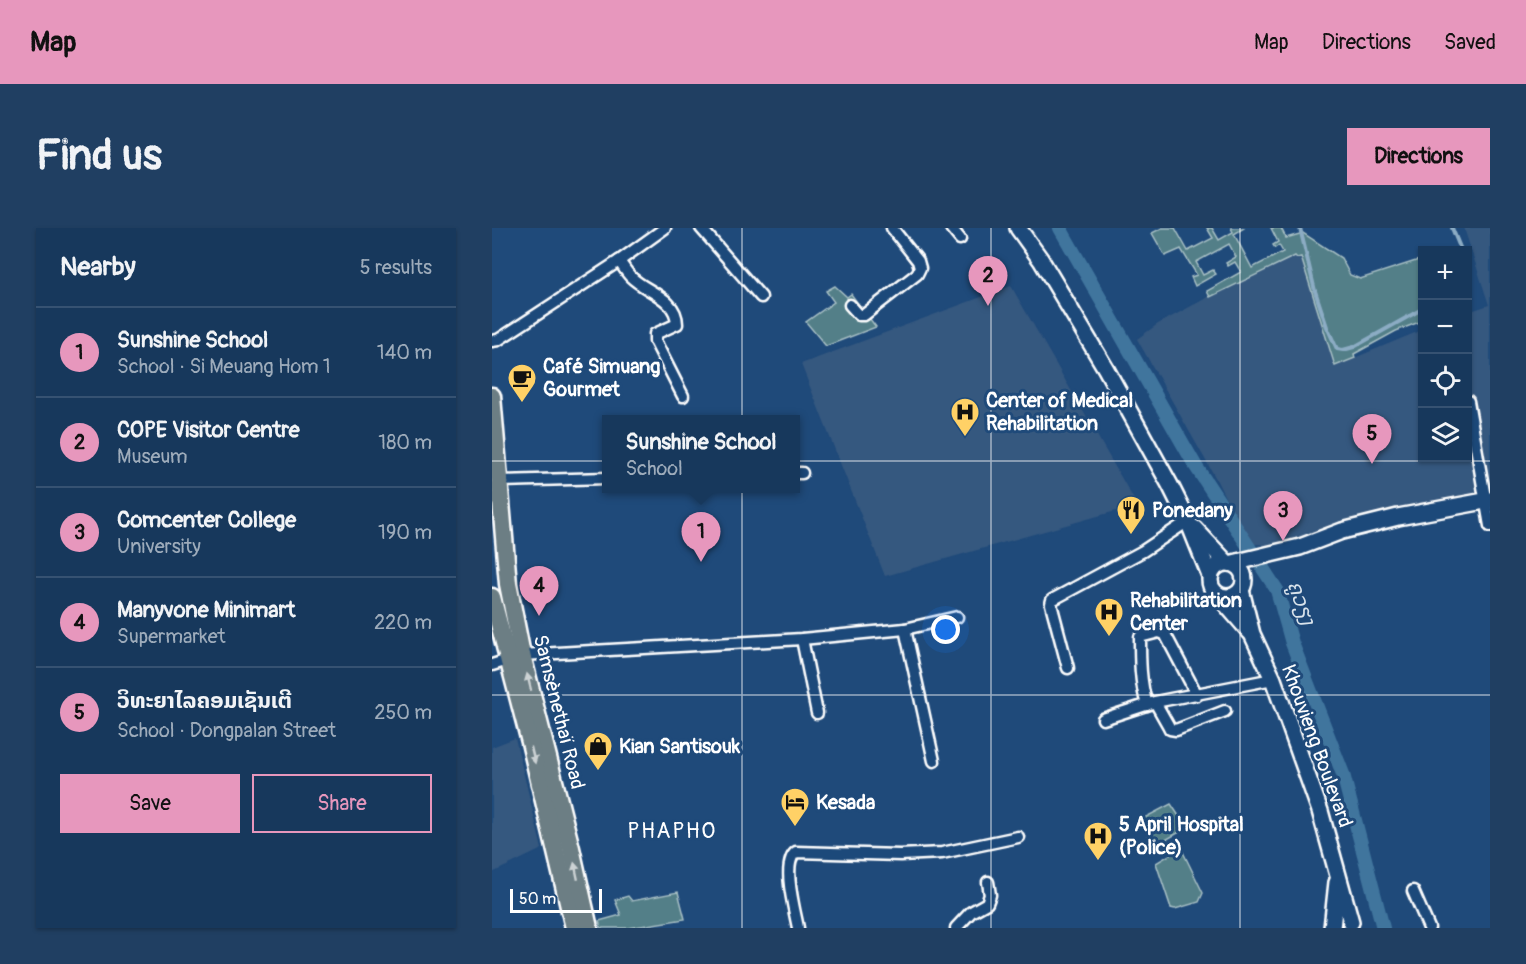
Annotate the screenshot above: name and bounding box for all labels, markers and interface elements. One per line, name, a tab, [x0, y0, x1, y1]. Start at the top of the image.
text: Map	[30, 25, 76, 60]
text: Map	[1254, 29, 1289, 56]
text: Directions	[1322, 29, 1411, 56]
text: Saved	[1444, 29, 1496, 56]
button: Directions	[1347, 128, 1490, 185]
text: Find us	[36, 130, 162, 182]
map controls	[1418, 246, 1472, 462]
button: +	[1418, 246, 1472, 300]
text: Nearby	[60, 251, 136, 283]
text: 5 results	[360, 255, 432, 280]
pin: 2	[968, 256, 1008, 306]
button: −	[1418, 300, 1472, 354]
text: Sunshine School	[117, 326, 268, 354]
text: 1	[76, 340, 83, 365]
text: 140 m	[377, 340, 432, 365]
text: School · Si Meuang Hom 1	[117, 354, 331, 379]
place label: Café Simuang Gourmet	[543, 354, 660, 402]
button: locate	[1418, 354, 1472, 408]
cafe icon: Café Simuang Gourmet	[506, 362, 538, 404]
place label: Center of Medical Rehabilitation	[986, 388, 1133, 436]
hospital icon: Center of Medical Rehabilitation	[949, 396, 981, 438]
button: layers	[1418, 408, 1472, 462]
pin: 5	[1352, 414, 1392, 464]
popup	[602, 415, 800, 493]
text: COPE Visitor Centre	[117, 416, 300, 444]
text: Sunshine School	[625, 428, 777, 456]
text: 2	[74, 430, 85, 455]
text: 180 m	[378, 430, 432, 455]
text: Museum	[117, 444, 187, 469]
text: School	[625, 456, 683, 481]
pin: 3	[1264, 492, 1302, 541]
restaurant icon: Ponedany	[1115, 494, 1147, 536]
place label: Ponedany	[1152, 498, 1233, 523]
text: Comcenter College	[117, 506, 296, 534]
pin: 1	[682, 512, 720, 562]
text: 3	[74, 520, 85, 545]
text: 190 m	[378, 520, 432, 545]
text: University	[117, 534, 201, 559]
pin: 4	[520, 566, 558, 616]
water label: ຄູວຽງ	[1281, 577, 1321, 630]
place label: Rehabilitation Center	[1130, 588, 1242, 636]
text: Manyvone Minimart	[117, 596, 295, 624]
hospital icon: Rehabilitation Center	[1093, 596, 1125, 638]
text: 4	[74, 610, 85, 635]
text: 220 m	[374, 610, 432, 635]
your location	[931, 615, 960, 644]
text: Supermarket	[117, 624, 226, 649]
street label: Samsènethaï Road	[528, 632, 590, 792]
street label: Khouvieng Boulevard	[1276, 661, 1358, 831]
one-way arrow	[524, 672, 533, 690]
text: ວິທະຍາໄລຄອມເຊັນເຕີ	[117, 687, 292, 715]
text: 5	[74, 700, 85, 725]
text: 250 m	[374, 700, 432, 725]
text: School · Dongpalan Street	[117, 718, 336, 743]
shop icon: Kian Santisouk	[582, 730, 614, 772]
place label: Kian Santisouk	[619, 734, 741, 759]
one-way arrow	[528, 746, 538, 764]
button: Save	[60, 774, 240, 833]
button: Share	[252, 774, 432, 833]
hotel icon: Kesada	[779, 786, 811, 828]
place label: Kesada	[816, 790, 875, 815]
place label: 5 April Hospital (Police)	[1119, 812, 1244, 860]
district label: PHAPHO	[627, 817, 717, 845]
hospital icon: 5 April Hospital (Police)	[1082, 820, 1114, 862]
one-way arrow	[571, 861, 580, 880]
scale bar	[510, 886, 602, 914]
text: 50 m	[519, 889, 556, 909]

